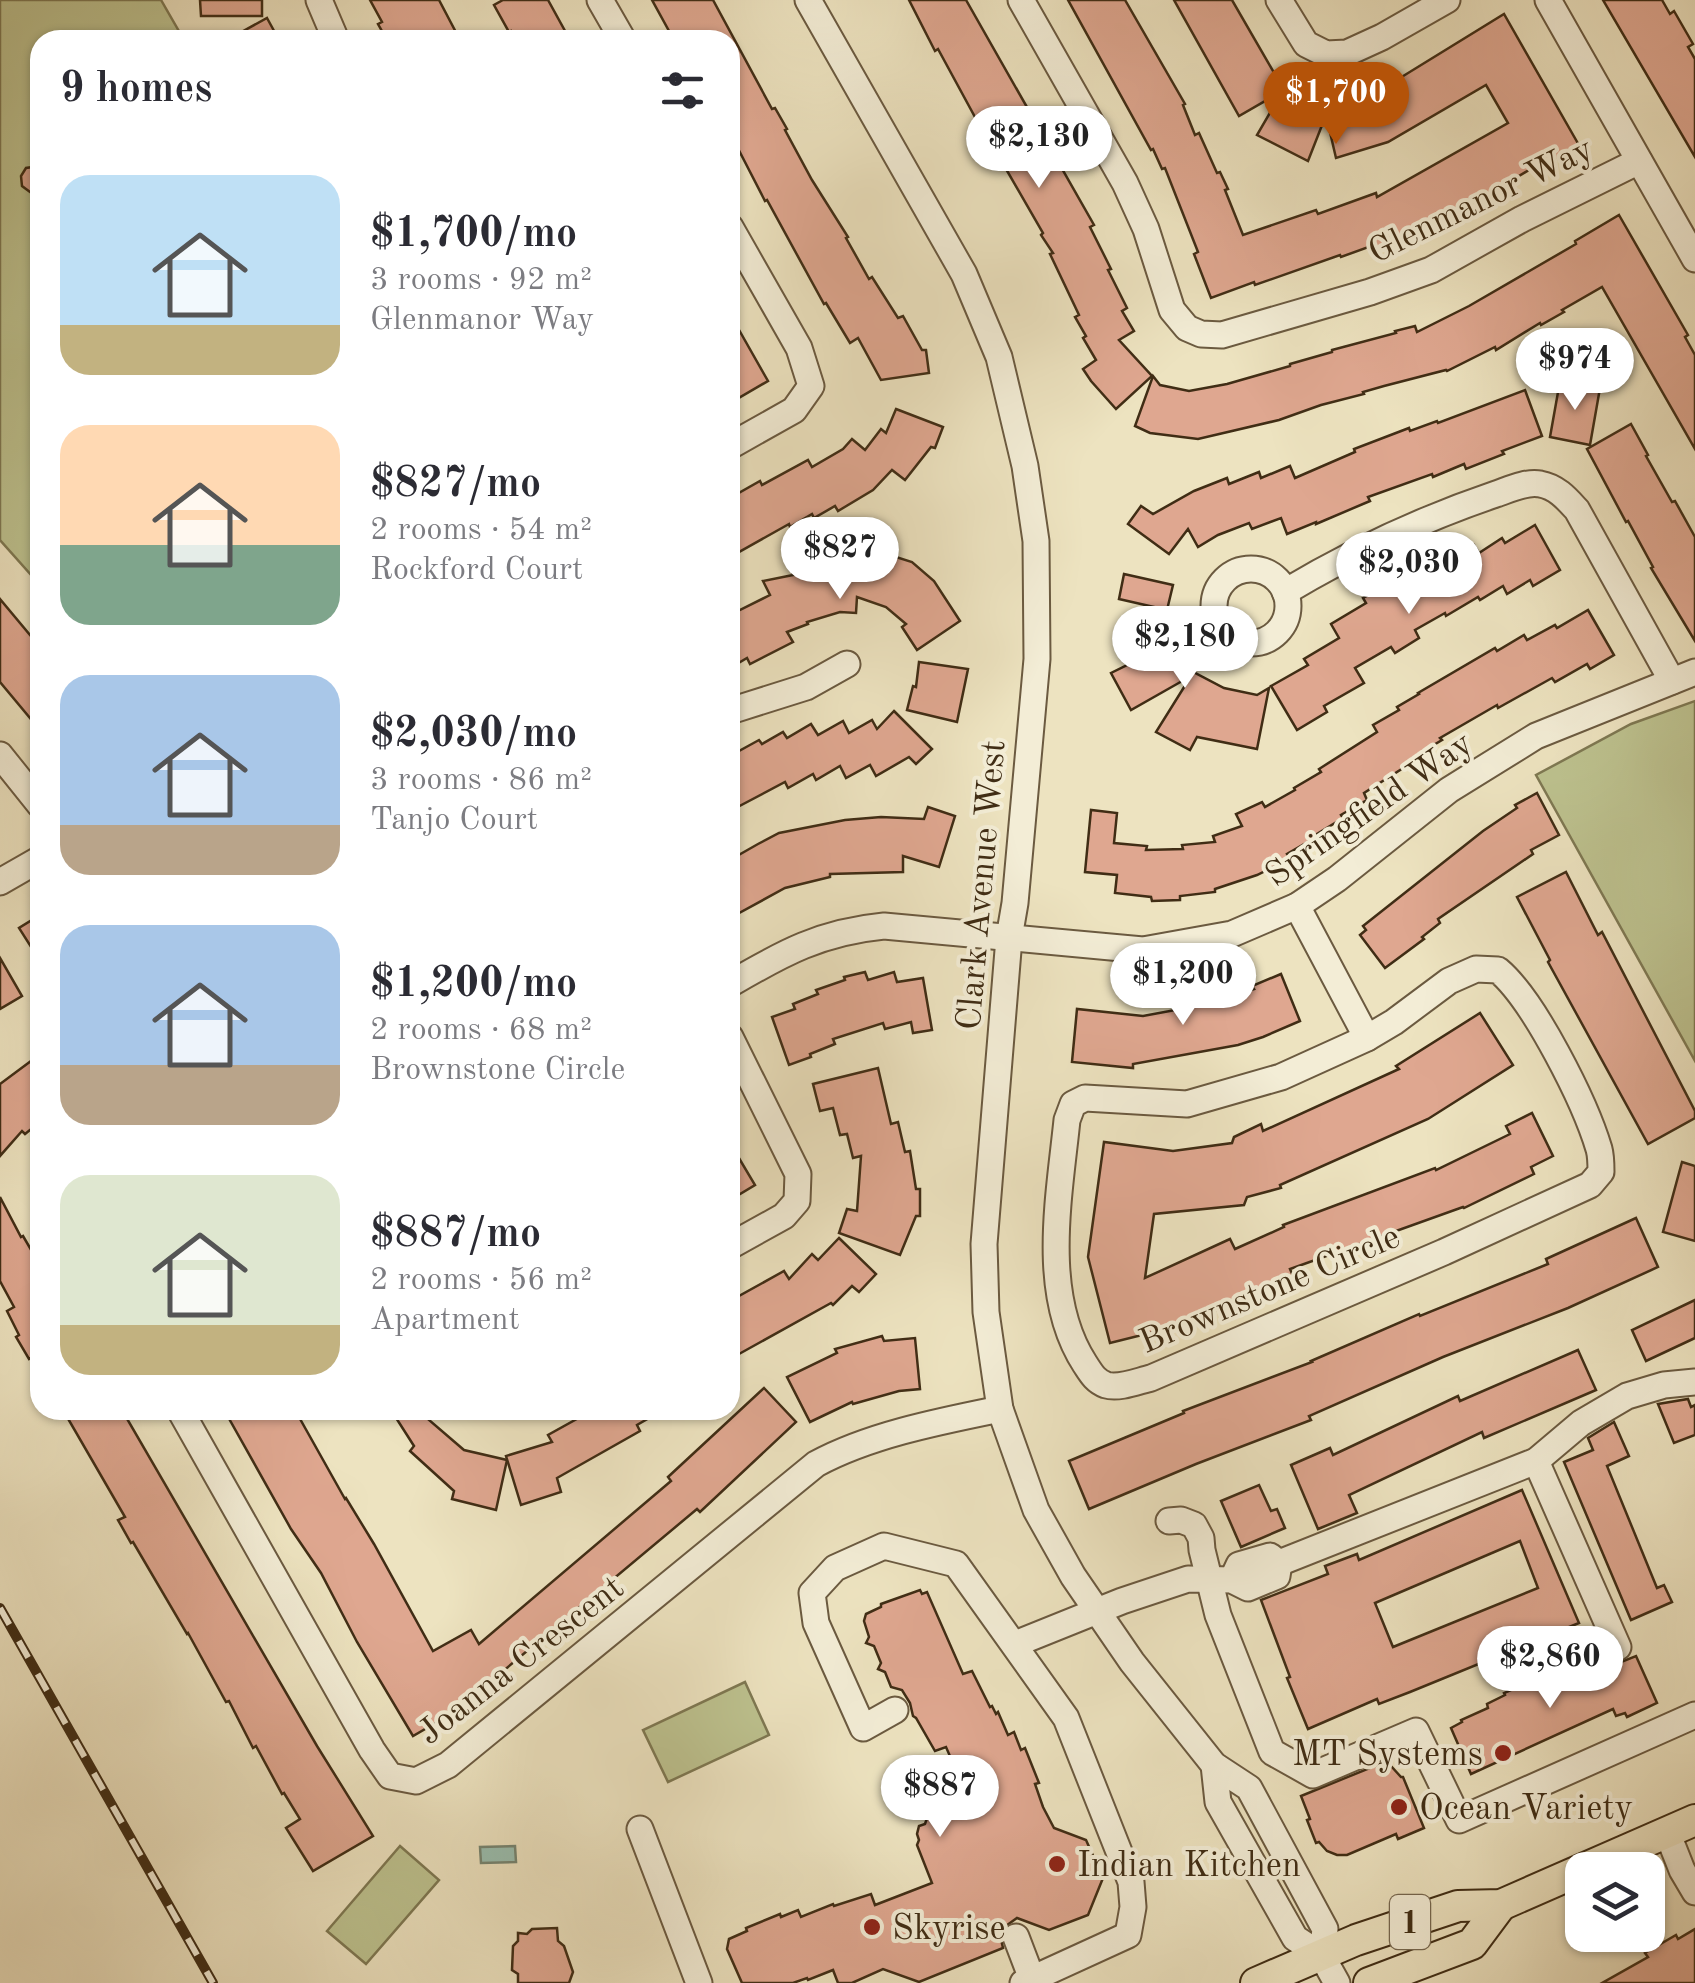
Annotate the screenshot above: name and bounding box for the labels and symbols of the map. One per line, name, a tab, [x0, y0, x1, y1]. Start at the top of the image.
pin: $1,700	[1255, 62, 1417, 147]
pin: $2,130	[958, 106, 1120, 191]
street label: Glenmanor Way	[1363, 132, 1599, 271]
pin: $974	[1516, 328, 1634, 413]
pin: $827	[781, 517, 899, 602]
pin: $2,030	[1328, 532, 1490, 617]
pin: $2,180	[1104, 606, 1266, 691]
street label: Springfield Way	[1260, 726, 1479, 894]
street label: Clark Avenue West	[952, 739, 1013, 1032]
pin: $1,200	[1102, 943, 1264, 1028]
street label: Brownstone Circle	[1135, 1220, 1405, 1361]
street label: Joanna Crescent	[412, 1570, 631, 1752]
pin: $2,860	[1469, 1626, 1631, 1711]
place label: MT Systems	[1292, 1738, 1483, 1773]
marker: MT Systems	[1492, 1742, 1514, 1764]
pin: $887	[881, 1755, 999, 1840]
place label: Ocean Variety	[1419, 1792, 1633, 1827]
marker: Ocean Variety	[1388, 1796, 1410, 1818]
place label: Indian Kitchen	[1077, 1849, 1301, 1884]
marker: Indian Kitchen	[1046, 1853, 1068, 1875]
road number: 1	[1390, 1895, 1430, 1949]
place label: Skyrise	[892, 1912, 1006, 1947]
marker: Skyrise	[861, 1916, 883, 1938]

